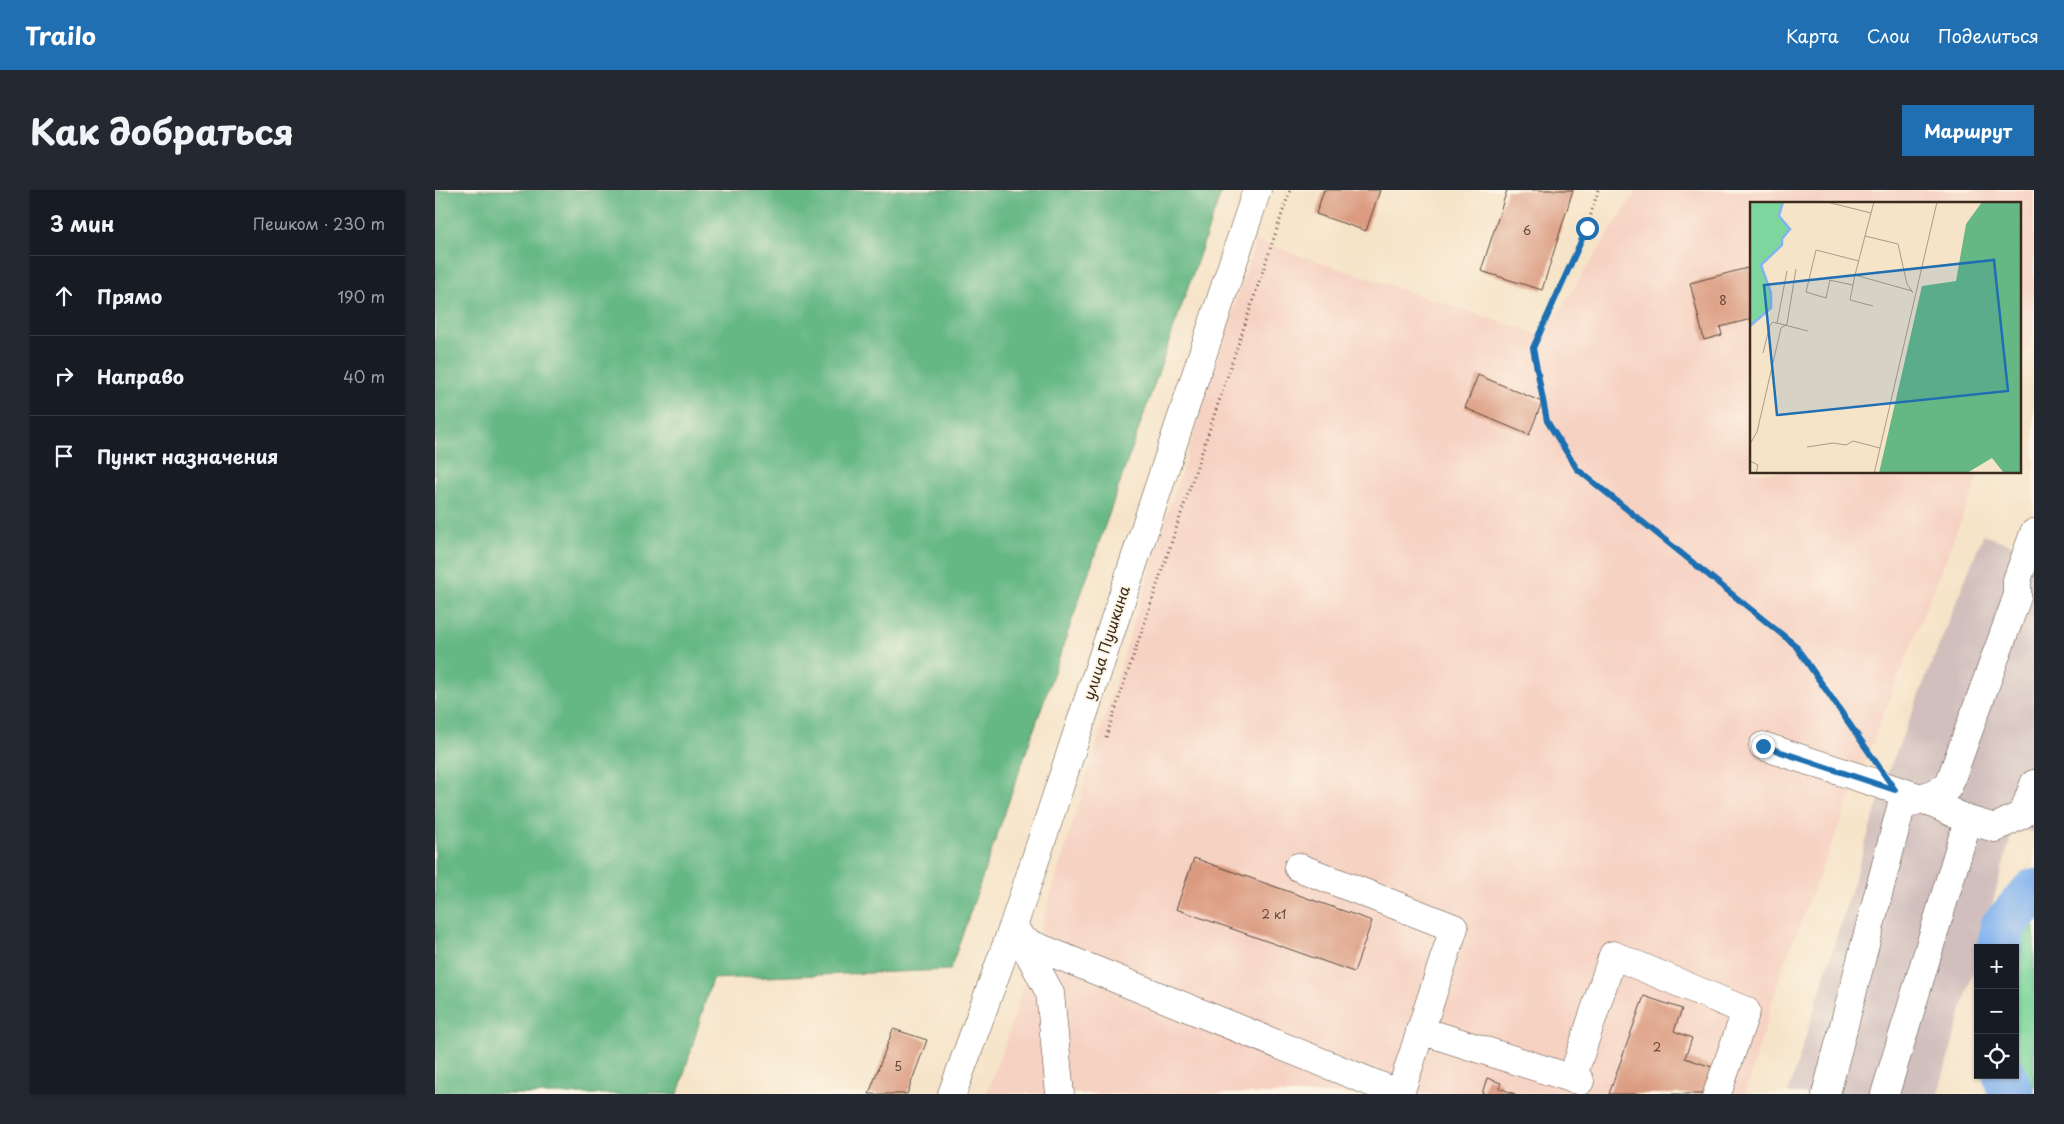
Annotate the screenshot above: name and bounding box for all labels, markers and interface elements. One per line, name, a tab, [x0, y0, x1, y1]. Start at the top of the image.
text: Trailo	[25, 17, 96, 53]
text: Карта	[1786, 22, 1839, 49]
text: Слои	[1867, 22, 1910, 49]
text: Поделиться	[1938, 22, 2039, 49]
text: Как добраться	[30, 104, 294, 157]
button: Маршрут	[1902, 105, 2034, 156]
inset map	[1750, 202, 2021, 474]
text: 3 мин	[50, 207, 114, 239]
text: Пешком · 230 m	[253, 211, 385, 235]
route start	[1576, 217, 1599, 240]
house number: 6	[1523, 221, 1531, 239]
icon: ahead	[50, 282, 78, 310]
text: Прямо	[97, 282, 162, 310]
text: 190 m	[337, 284, 385, 308]
house number: 8	[1719, 291, 1727, 309]
icon: right	[50, 362, 78, 390]
text: Направо	[97, 362, 184, 390]
text: 40 m	[343, 364, 385, 388]
icon: arrive	[50, 442, 78, 470]
text: Пункт назначения	[97, 442, 278, 470]
street label: улица Пушкина	[1076, 582, 1135, 703]
route end	[1752, 735, 1775, 758]
house number: 2 к1	[1262, 905, 1286, 923]
map controls	[1974, 944, 2019, 1079]
button: +	[1974, 944, 2019, 989]
button: −	[1974, 989, 2019, 1034]
button: locate	[1974, 1034, 2019, 1079]
house number: 2	[1653, 1038, 1661, 1056]
house number: 5	[894, 1057, 902, 1075]

